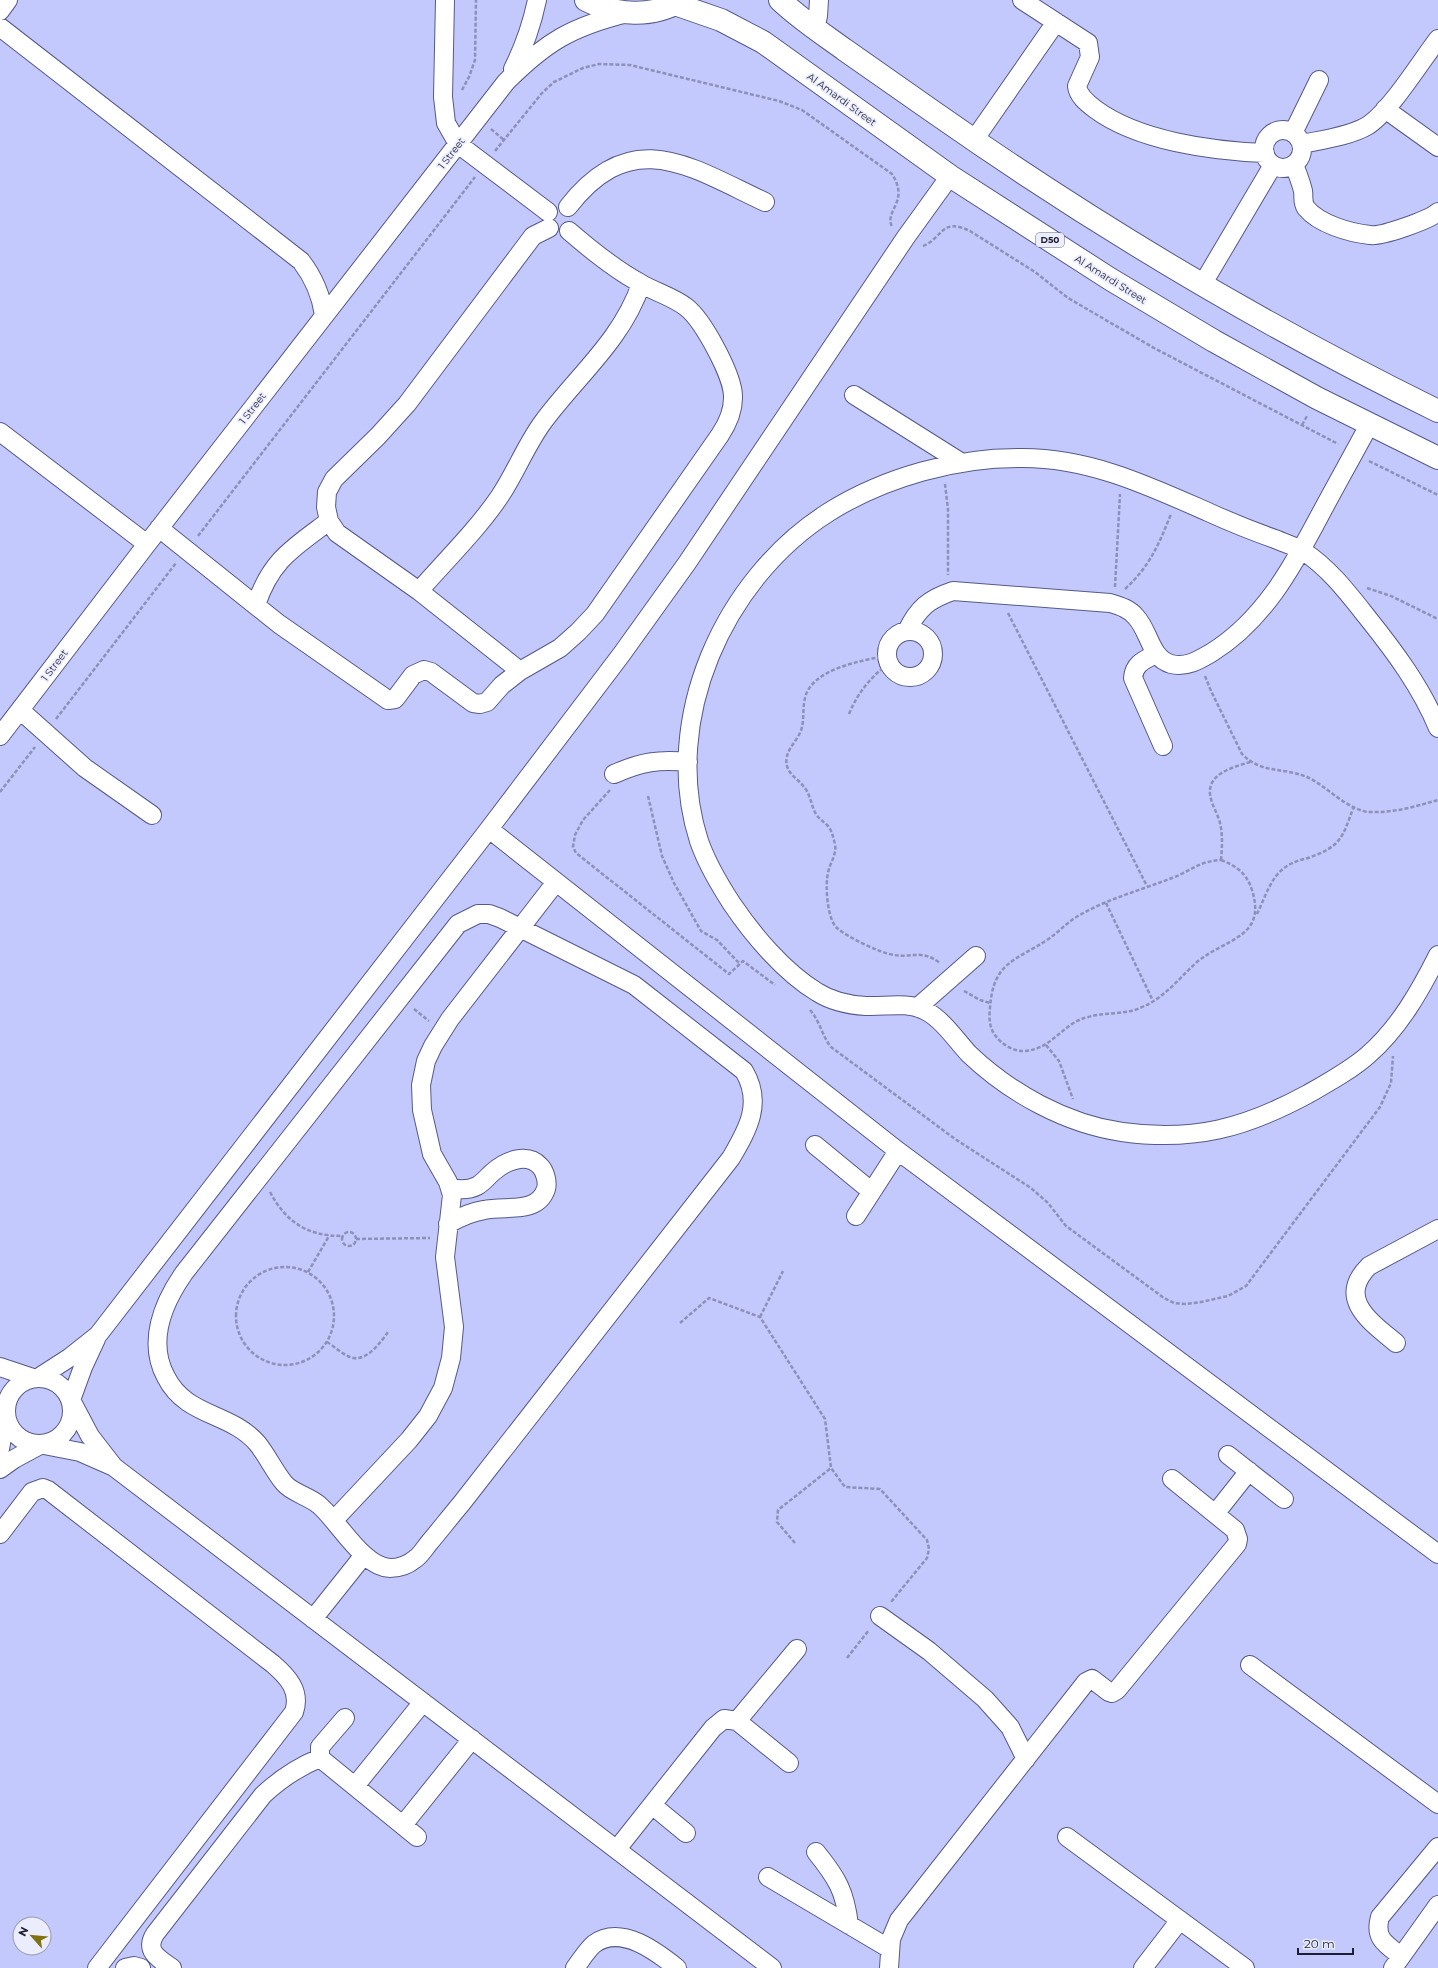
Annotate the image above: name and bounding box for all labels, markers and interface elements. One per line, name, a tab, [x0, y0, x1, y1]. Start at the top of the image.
street label: Al Amardi Street	[805, 70, 879, 129]
street label: 1 Street	[435, 135, 468, 172]
road number: D50	[1036, 233, 1064, 247]
street label: Al Amardi Street	[1072, 252, 1149, 307]
street label: 1 Street	[236, 390, 269, 427]
street label: 1 Street	[38, 647, 71, 684]
north arrow	[12, 1916, 52, 1956]
text: N	[15, 1924, 31, 1939]
scale bar	[1298, 1930, 1353, 1956]
text: 20 m	[1304, 1936, 1335, 1951]

